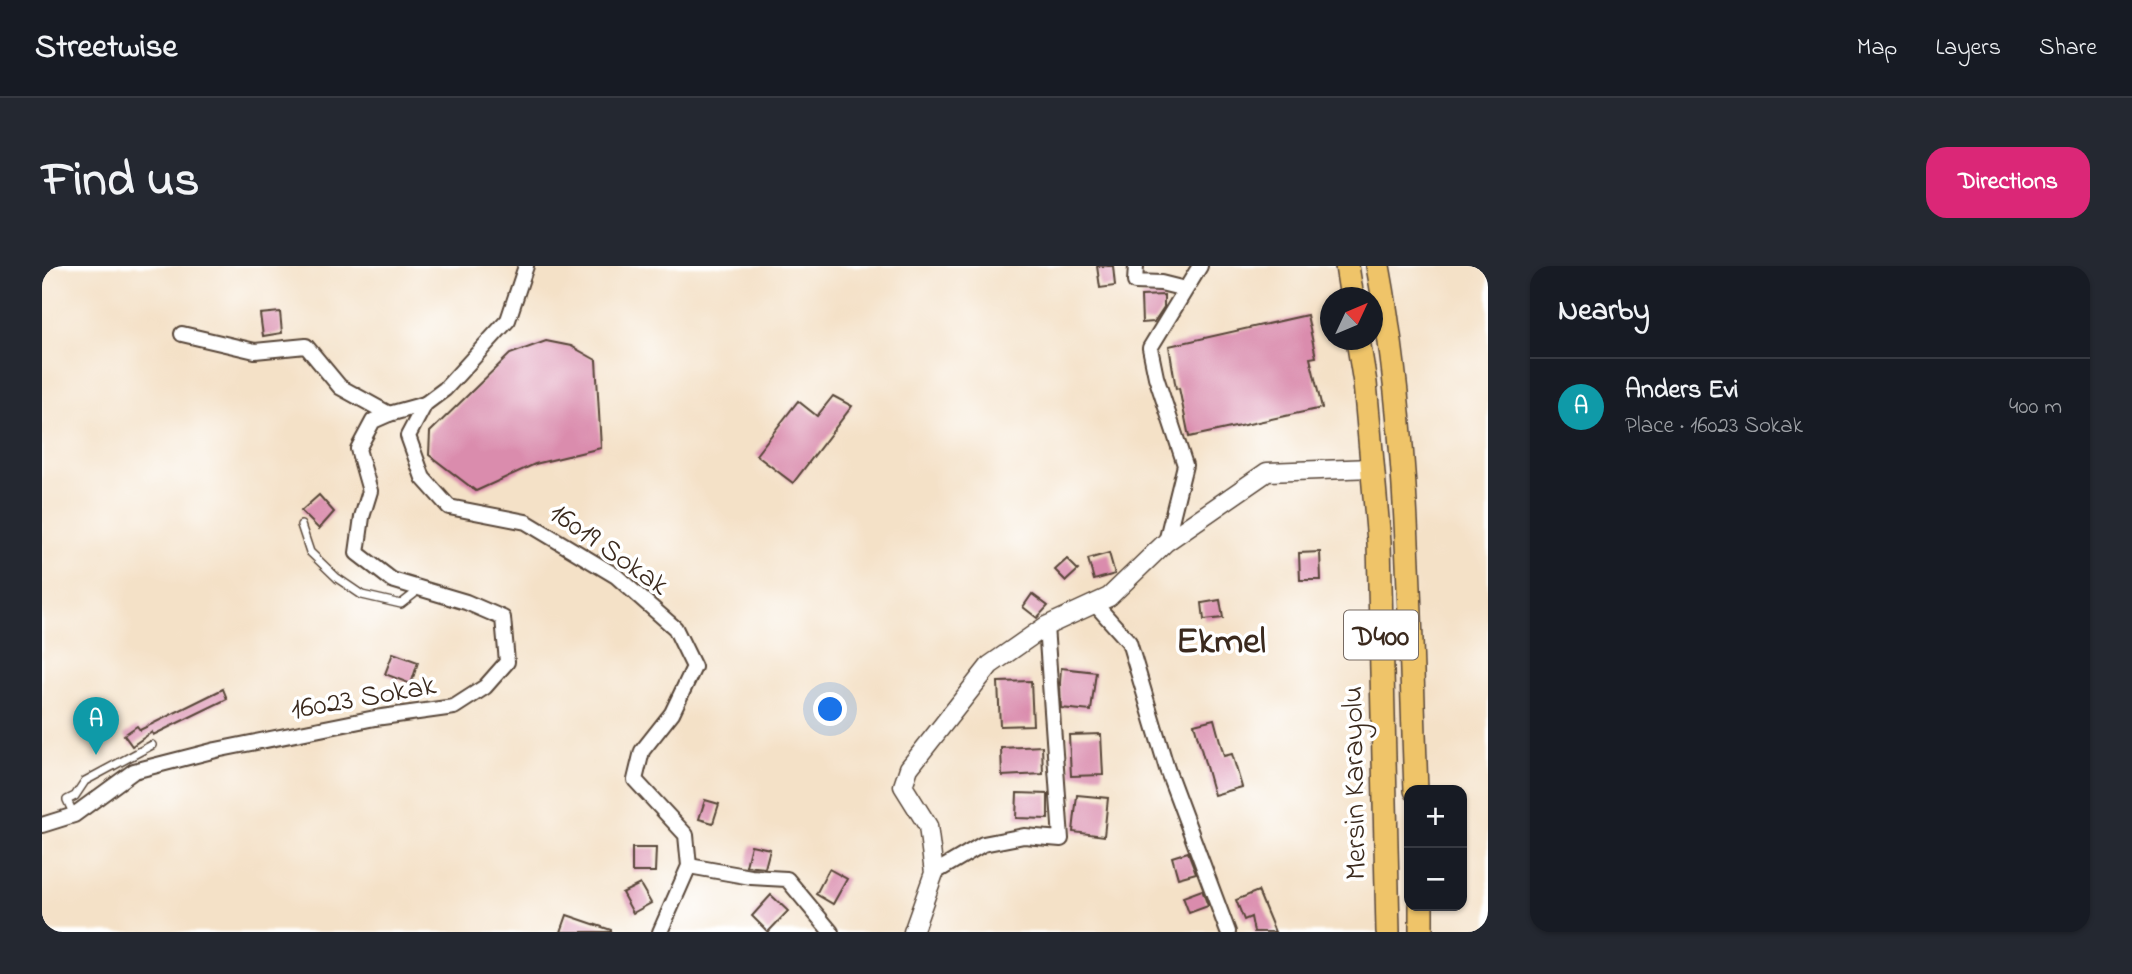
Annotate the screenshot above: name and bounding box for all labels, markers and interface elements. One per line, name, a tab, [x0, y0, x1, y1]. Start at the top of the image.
text: Streetwise	[35, 24, 177, 72]
text: Map	[1857, 31, 1897, 66]
text: Layers	[1935, 31, 2001, 66]
text: Share	[2039, 31, 2097, 66]
text: Find us	[42, 146, 199, 218]
button: Directions	[1926, 147, 2090, 218]
north arrow	[1320, 287, 1383, 350]
text: Nearby	[1558, 290, 1650, 334]
text: Anders Evi	[1625, 372, 1738, 410]
text: A	[1574, 391, 1588, 424]
text: 400 m	[2009, 391, 2062, 424]
text: Place · 16023 Sokak	[1625, 410, 1803, 443]
street label: 16019 Sokak	[539, 493, 678, 609]
road number: D400	[1344, 610, 1418, 660]
district label: Ekmel	[1176, 616, 1266, 670]
street label: 16023 Sokak	[287, 664, 441, 733]
street label: Mersin Karayolu	[1332, 685, 1380, 881]
your location	[813, 692, 847, 726]
pin: A	[73, 697, 119, 755]
map controls	[1404, 785, 1467, 911]
button: +	[1404, 785, 1467, 848]
button: −	[1404, 848, 1467, 911]

